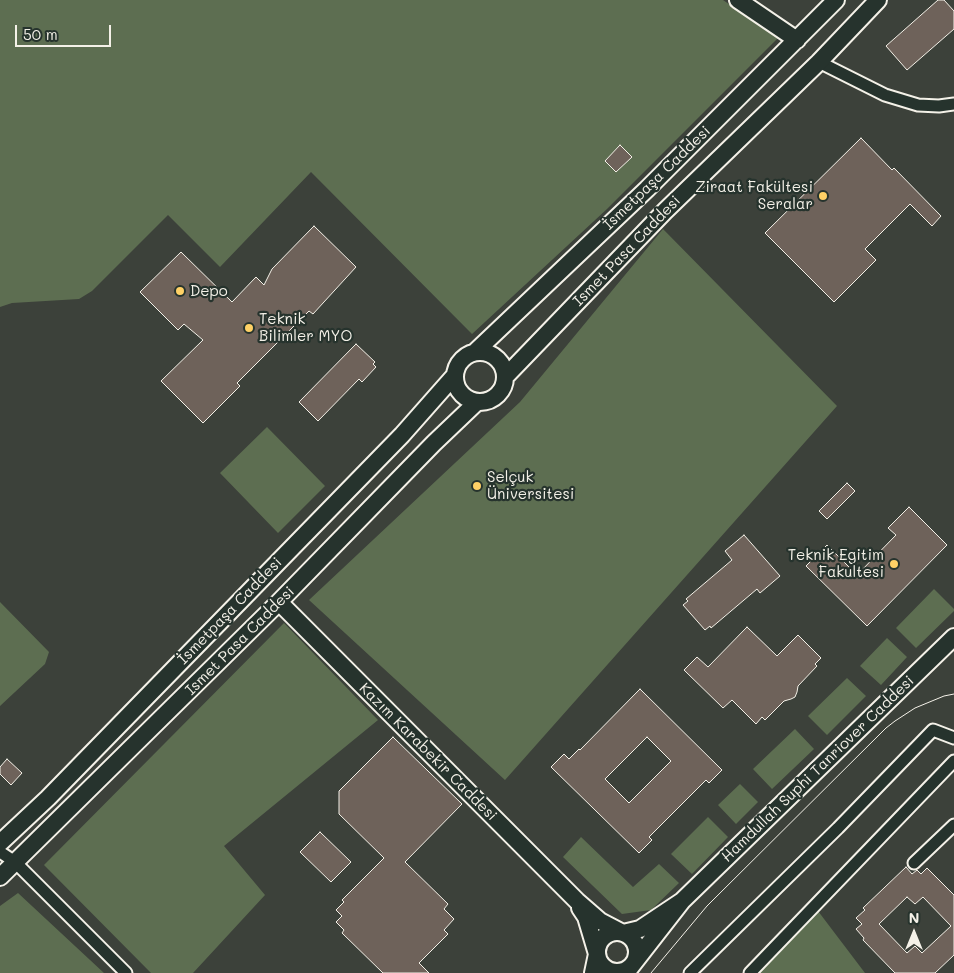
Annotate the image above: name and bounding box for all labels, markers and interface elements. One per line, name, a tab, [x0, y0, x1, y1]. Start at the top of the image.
scale bar	[18, 15, 114, 47]
text: 50 m	[23, 24, 58, 44]
street label: İsmetpaşa Caddesi	[600, 122, 714, 234]
place label: Ziraat Fakültesi Seralar	[695, 178, 813, 213]
marker: Ziraat Fakültesi Seralar	[817, 190, 829, 202]
street label: Ismet Pasa Caddesi	[570, 192, 684, 310]
place label: Depo	[190, 282, 228, 300]
marker: Depo	[174, 285, 186, 297]
place label: Teknik Bilimler MYO	[259, 310, 352, 345]
marker: Teknik Bilimler MYO	[243, 322, 255, 334]
place label: Selçuk Üniversitesi	[487, 468, 574, 503]
marker: Selçuk Üniversitesi	[471, 480, 483, 492]
place label: Teknik Egitim Fakultesi	[788, 546, 884, 581]
street label: İsmetpaşa Caddesi	[174, 554, 286, 668]
marker: Teknik Egitim Fakultesi	[888, 558, 900, 570]
street label: Ismet Pasa Caddesi	[182, 583, 298, 699]
street label: Hamdullah Suphi Tanriover Caddesi	[718, 672, 918, 866]
street label: Kazım Karabekir Caddesi	[355, 679, 501, 825]
north arrow	[889, 908, 939, 958]
text: N	[909, 908, 919, 927]

